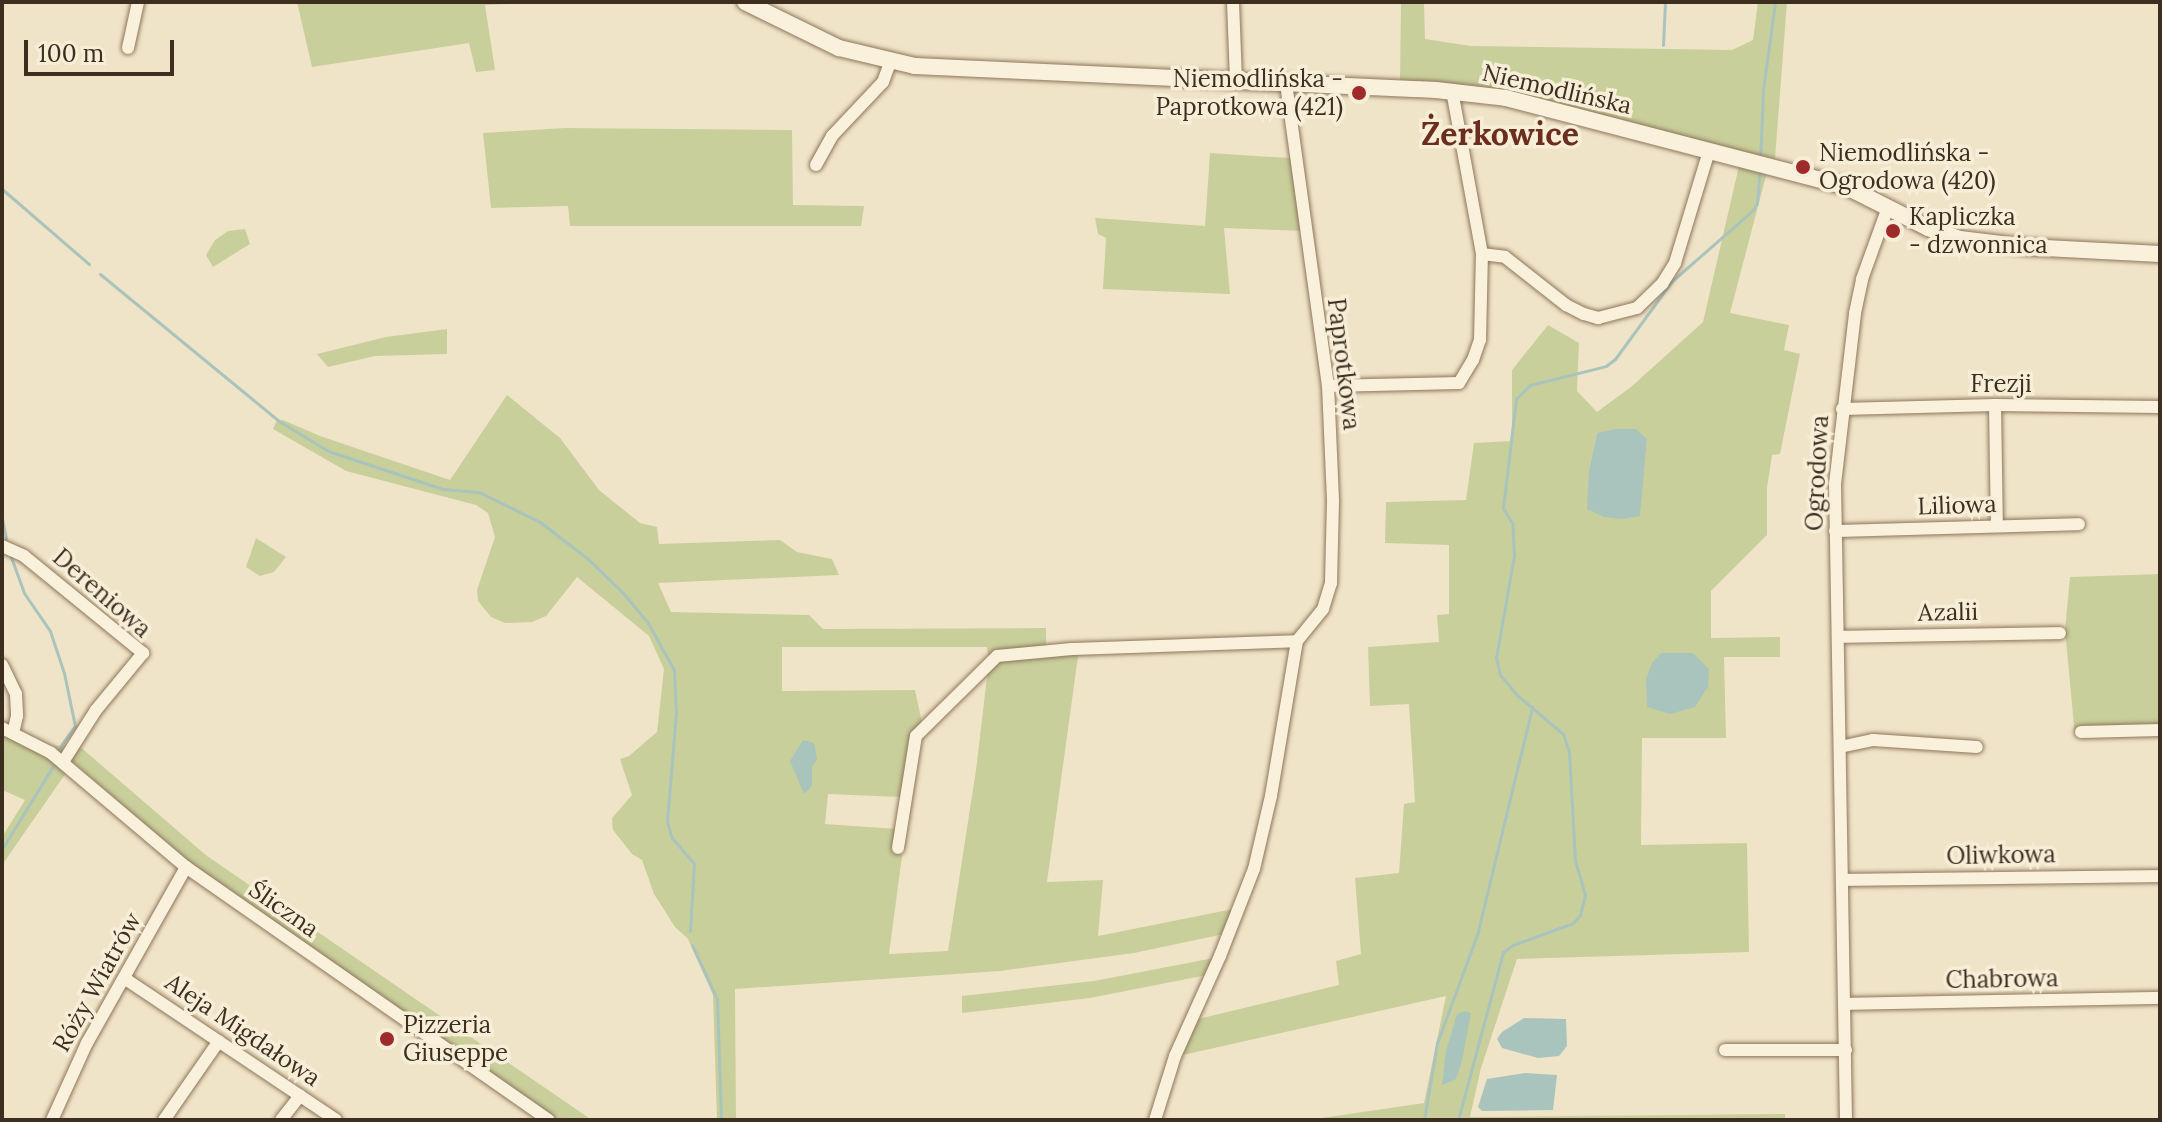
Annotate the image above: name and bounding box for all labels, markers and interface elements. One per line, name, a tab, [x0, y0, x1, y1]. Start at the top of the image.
scale bar	[28, 24, 178, 74]
text: 100 m	[38, 38, 104, 69]
street label: Niemodlińska	[1480, 58, 1634, 120]
place label: Niemodlińska - Paprotkowa (421)	[1155, 65, 1343, 121]
marker: Niemodlińska - Paprotkowa (421)	[1350, 84, 1368, 102]
district label: Żerkowice	[1421, 115, 1579, 153]
place label: Niemodlińska - Ogrodowa (420)	[1819, 139, 1996, 195]
marker: Niemodlińska - Ogrodowa (420)	[1794, 158, 1812, 176]
place label: Kapliczka - dzwonnica	[1909, 203, 2048, 259]
marker: Kapliczka - dzwonnica	[1884, 222, 1902, 240]
street label: Paprotkowa	[1322, 296, 1366, 432]
street label: Frezji	[1970, 370, 2032, 398]
street label: Ogrodowa	[1800, 414, 1834, 532]
street label: Liliowa	[1917, 489, 1997, 521]
street label: Dereniowa	[47, 543, 157, 643]
street label: Azalii	[1918, 597, 1978, 627]
street label: Oliwkowa	[1946, 840, 2056, 870]
street label: Śliczna	[244, 875, 324, 943]
street label: Róży Wiatrów	[47, 907, 147, 1057]
street label: Chabrowa	[1945, 964, 2059, 994]
street label: Aleja Migdałowa	[160, 968, 326, 1092]
place label: Pizzeria Giuseppe	[403, 1011, 508, 1067]
marker: Pizzeria Giuseppe	[378, 1030, 396, 1048]

